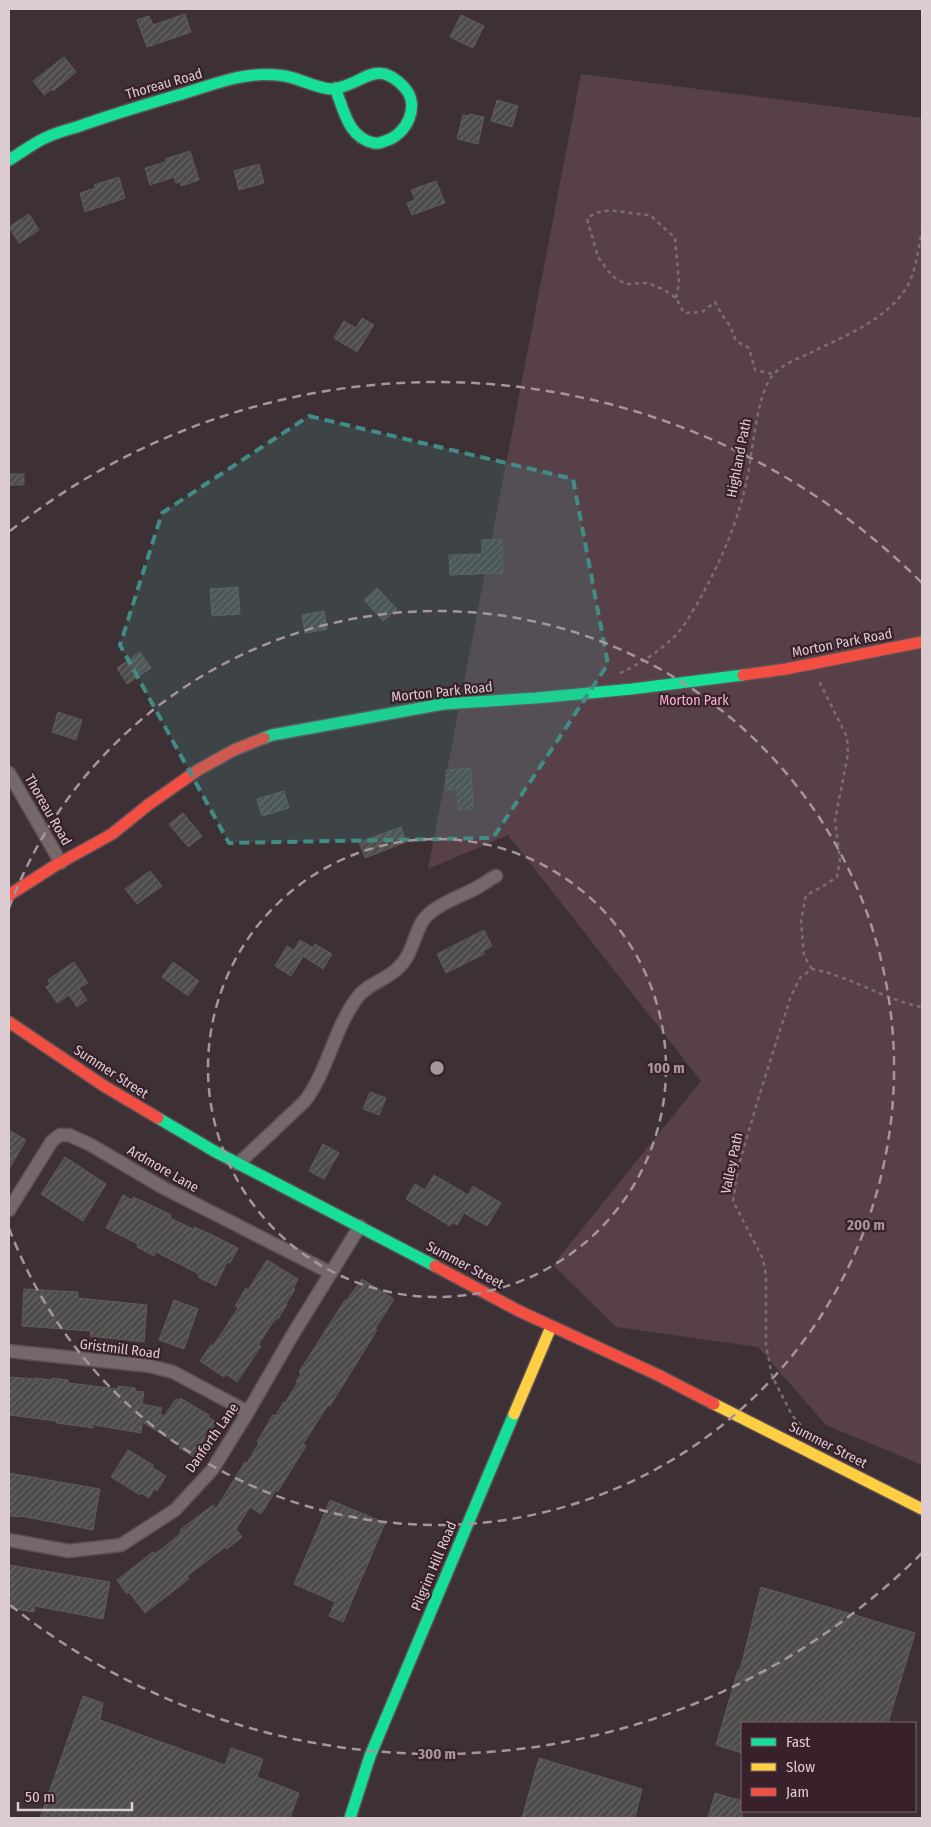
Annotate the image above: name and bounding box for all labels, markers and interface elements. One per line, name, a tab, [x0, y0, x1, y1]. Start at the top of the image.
street label: Thoreau Road	[124, 65, 204, 103]
street label: Highland Path	[723, 417, 755, 499]
street label: Morton Park Road	[790, 625, 894, 661]
street label: Morton Park Road	[390, 678, 494, 706]
park label: Morton Park	[659, 692, 729, 709]
street label: Thoreau Road	[21, 772, 75, 848]
street label: Summer Street	[71, 1042, 152, 1103]
centre of rings	[428, 1059, 446, 1077]
text: 100 m	[647, 1059, 685, 1077]
street label: Valley Path	[717, 1131, 747, 1195]
street label: Ardmore Lane	[124, 1142, 202, 1196]
text: 200 m	[846, 1216, 885, 1234]
street label: Summer Street	[423, 1237, 507, 1293]
street label: Gristmill Road	[79, 1336, 161, 1362]
street label: Danforth Lane	[182, 1400, 242, 1476]
street label: Summer Street	[786, 1418, 870, 1472]
street label: Pilgrim Hill Road	[408, 1519, 460, 1613]
legend	[741, 1722, 916, 1812]
text: Fast	[786, 1733, 810, 1751]
text: 300 m	[417, 1745, 456, 1763]
text: Slow	[786, 1758, 815, 1776]
scale bar	[18, 1780, 131, 1812]
text: Jam	[786, 1783, 809, 1801]
text: 50 m	[25, 1788, 55, 1806]

